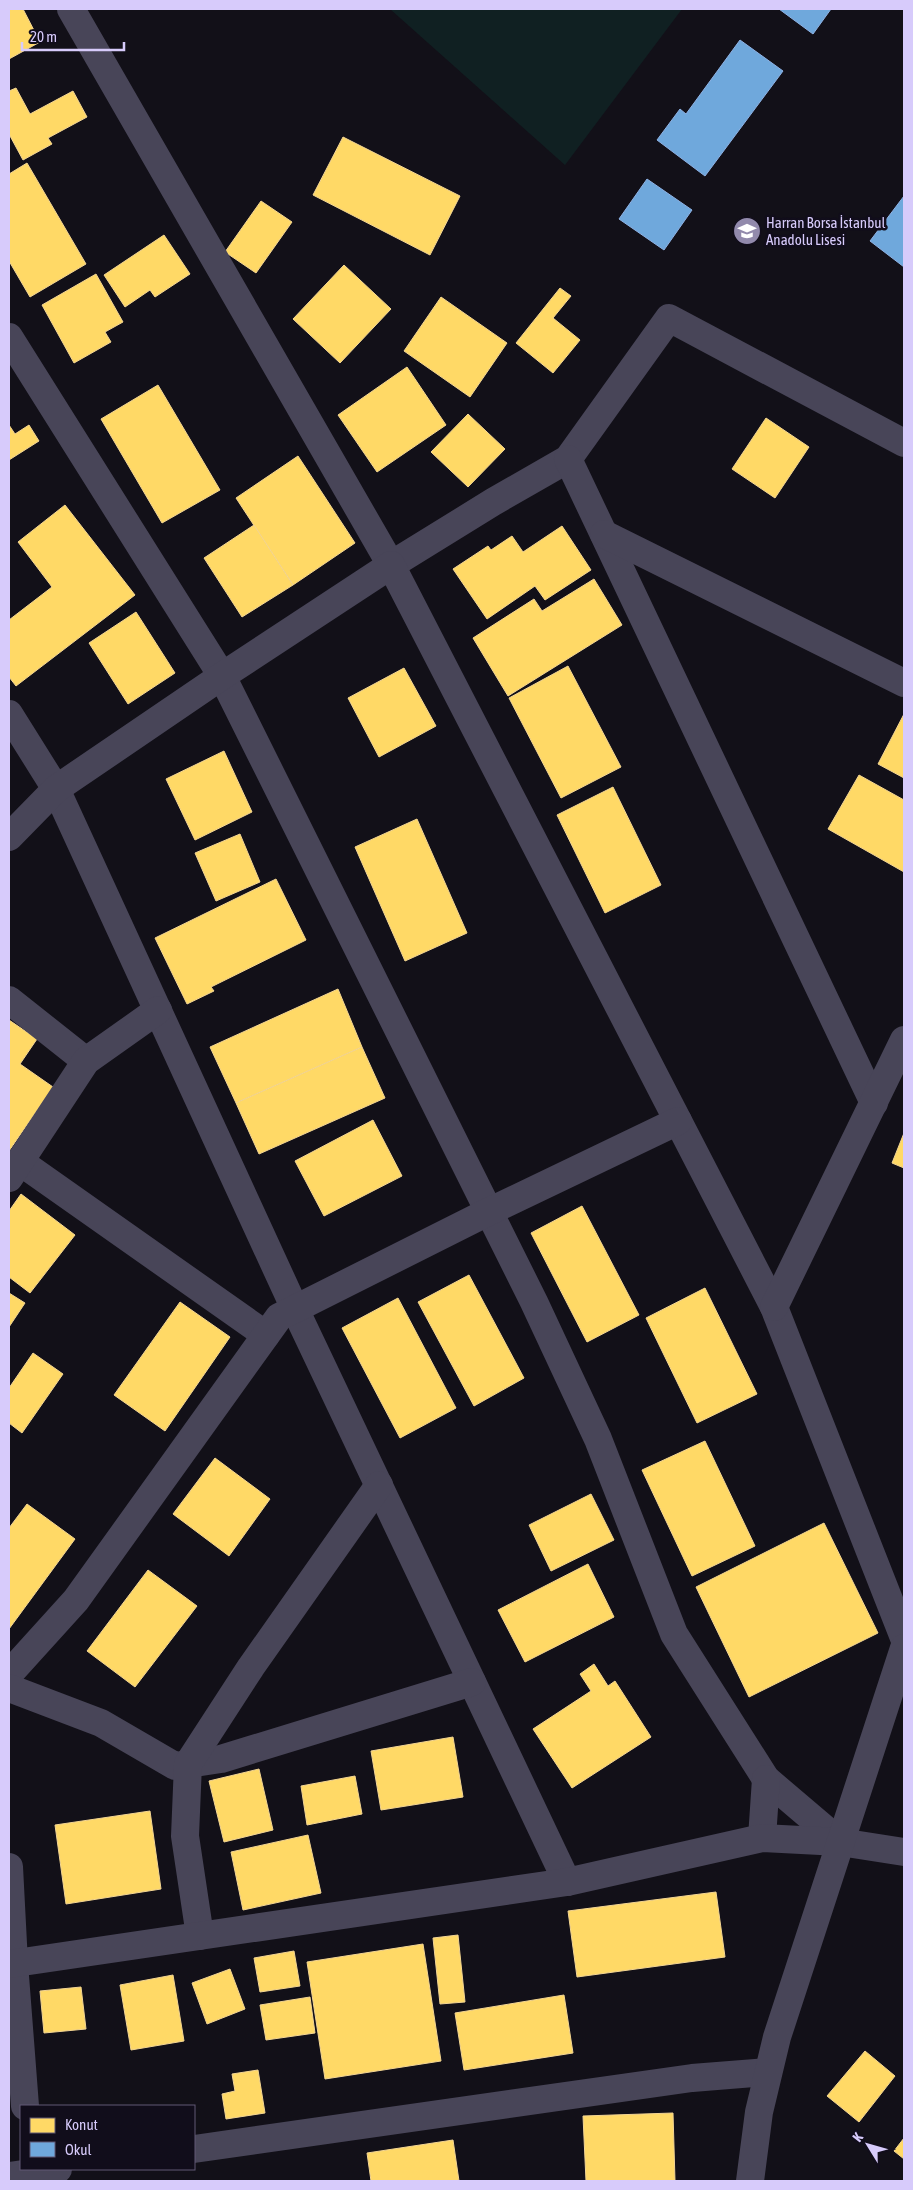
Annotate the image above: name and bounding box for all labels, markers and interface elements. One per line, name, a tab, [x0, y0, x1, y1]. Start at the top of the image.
scale bar	[22, 20, 125, 52]
text: 20 m	[30, 28, 57, 45]
place label: Harran Borsa İstanbul Anadolu Lisesi	[766, 214, 886, 248]
school or university icon: Harran Borsa İstanbul Anadolu Lisesi	[732, 216, 762, 246]
legend	[20, 2105, 195, 2170]
text: Konut	[65, 2116, 98, 2133]
north arrow	[843, 2120, 893, 2170]
text: K	[849, 2130, 866, 2145]
text: Okul	[65, 2141, 92, 2158]

